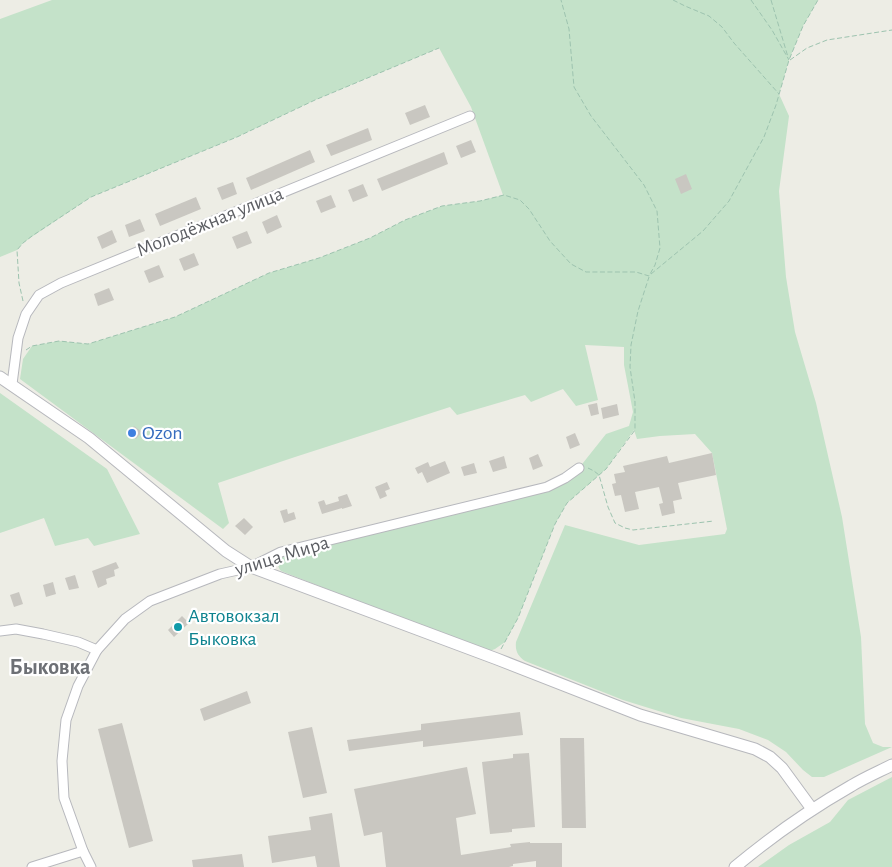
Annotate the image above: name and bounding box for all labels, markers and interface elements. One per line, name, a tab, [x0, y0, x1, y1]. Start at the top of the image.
street label: Молодёжная улица	[134, 183, 286, 261]
place label: Ozon	[142, 423, 183, 443]
marker: Ozon	[126, 427, 138, 439]
street label: улица Мира	[232, 532, 331, 580]
place label: Автовокзал Быковка	[188, 606, 280, 649]
marker: Автовокзал Быковка	[172, 621, 184, 633]
district label: Быковка	[10, 656, 90, 678]

